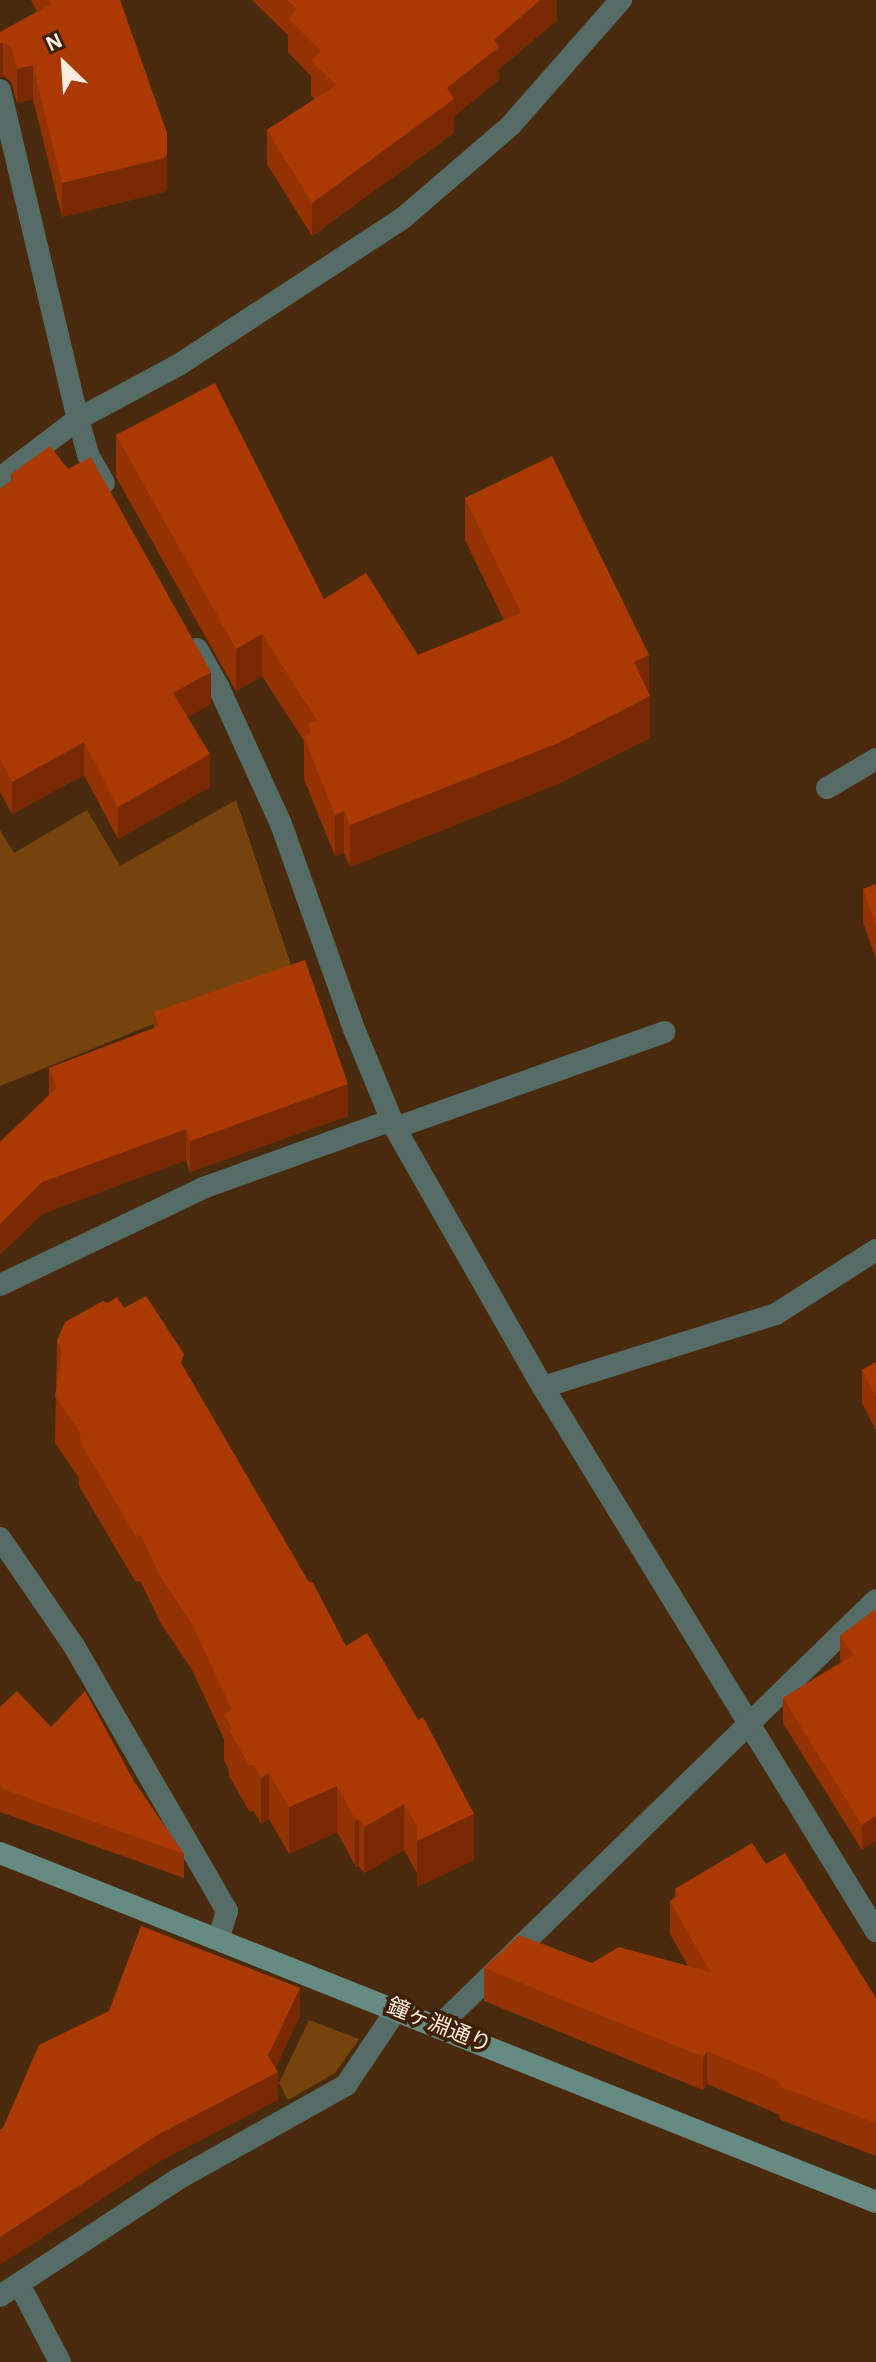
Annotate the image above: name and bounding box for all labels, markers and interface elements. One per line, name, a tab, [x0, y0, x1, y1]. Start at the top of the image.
north arrow	[24, 24, 104, 104]
text: N	[42, 29, 65, 55]
street label: 鐘ヶ淵通り	[383, 1993, 495, 2059]

